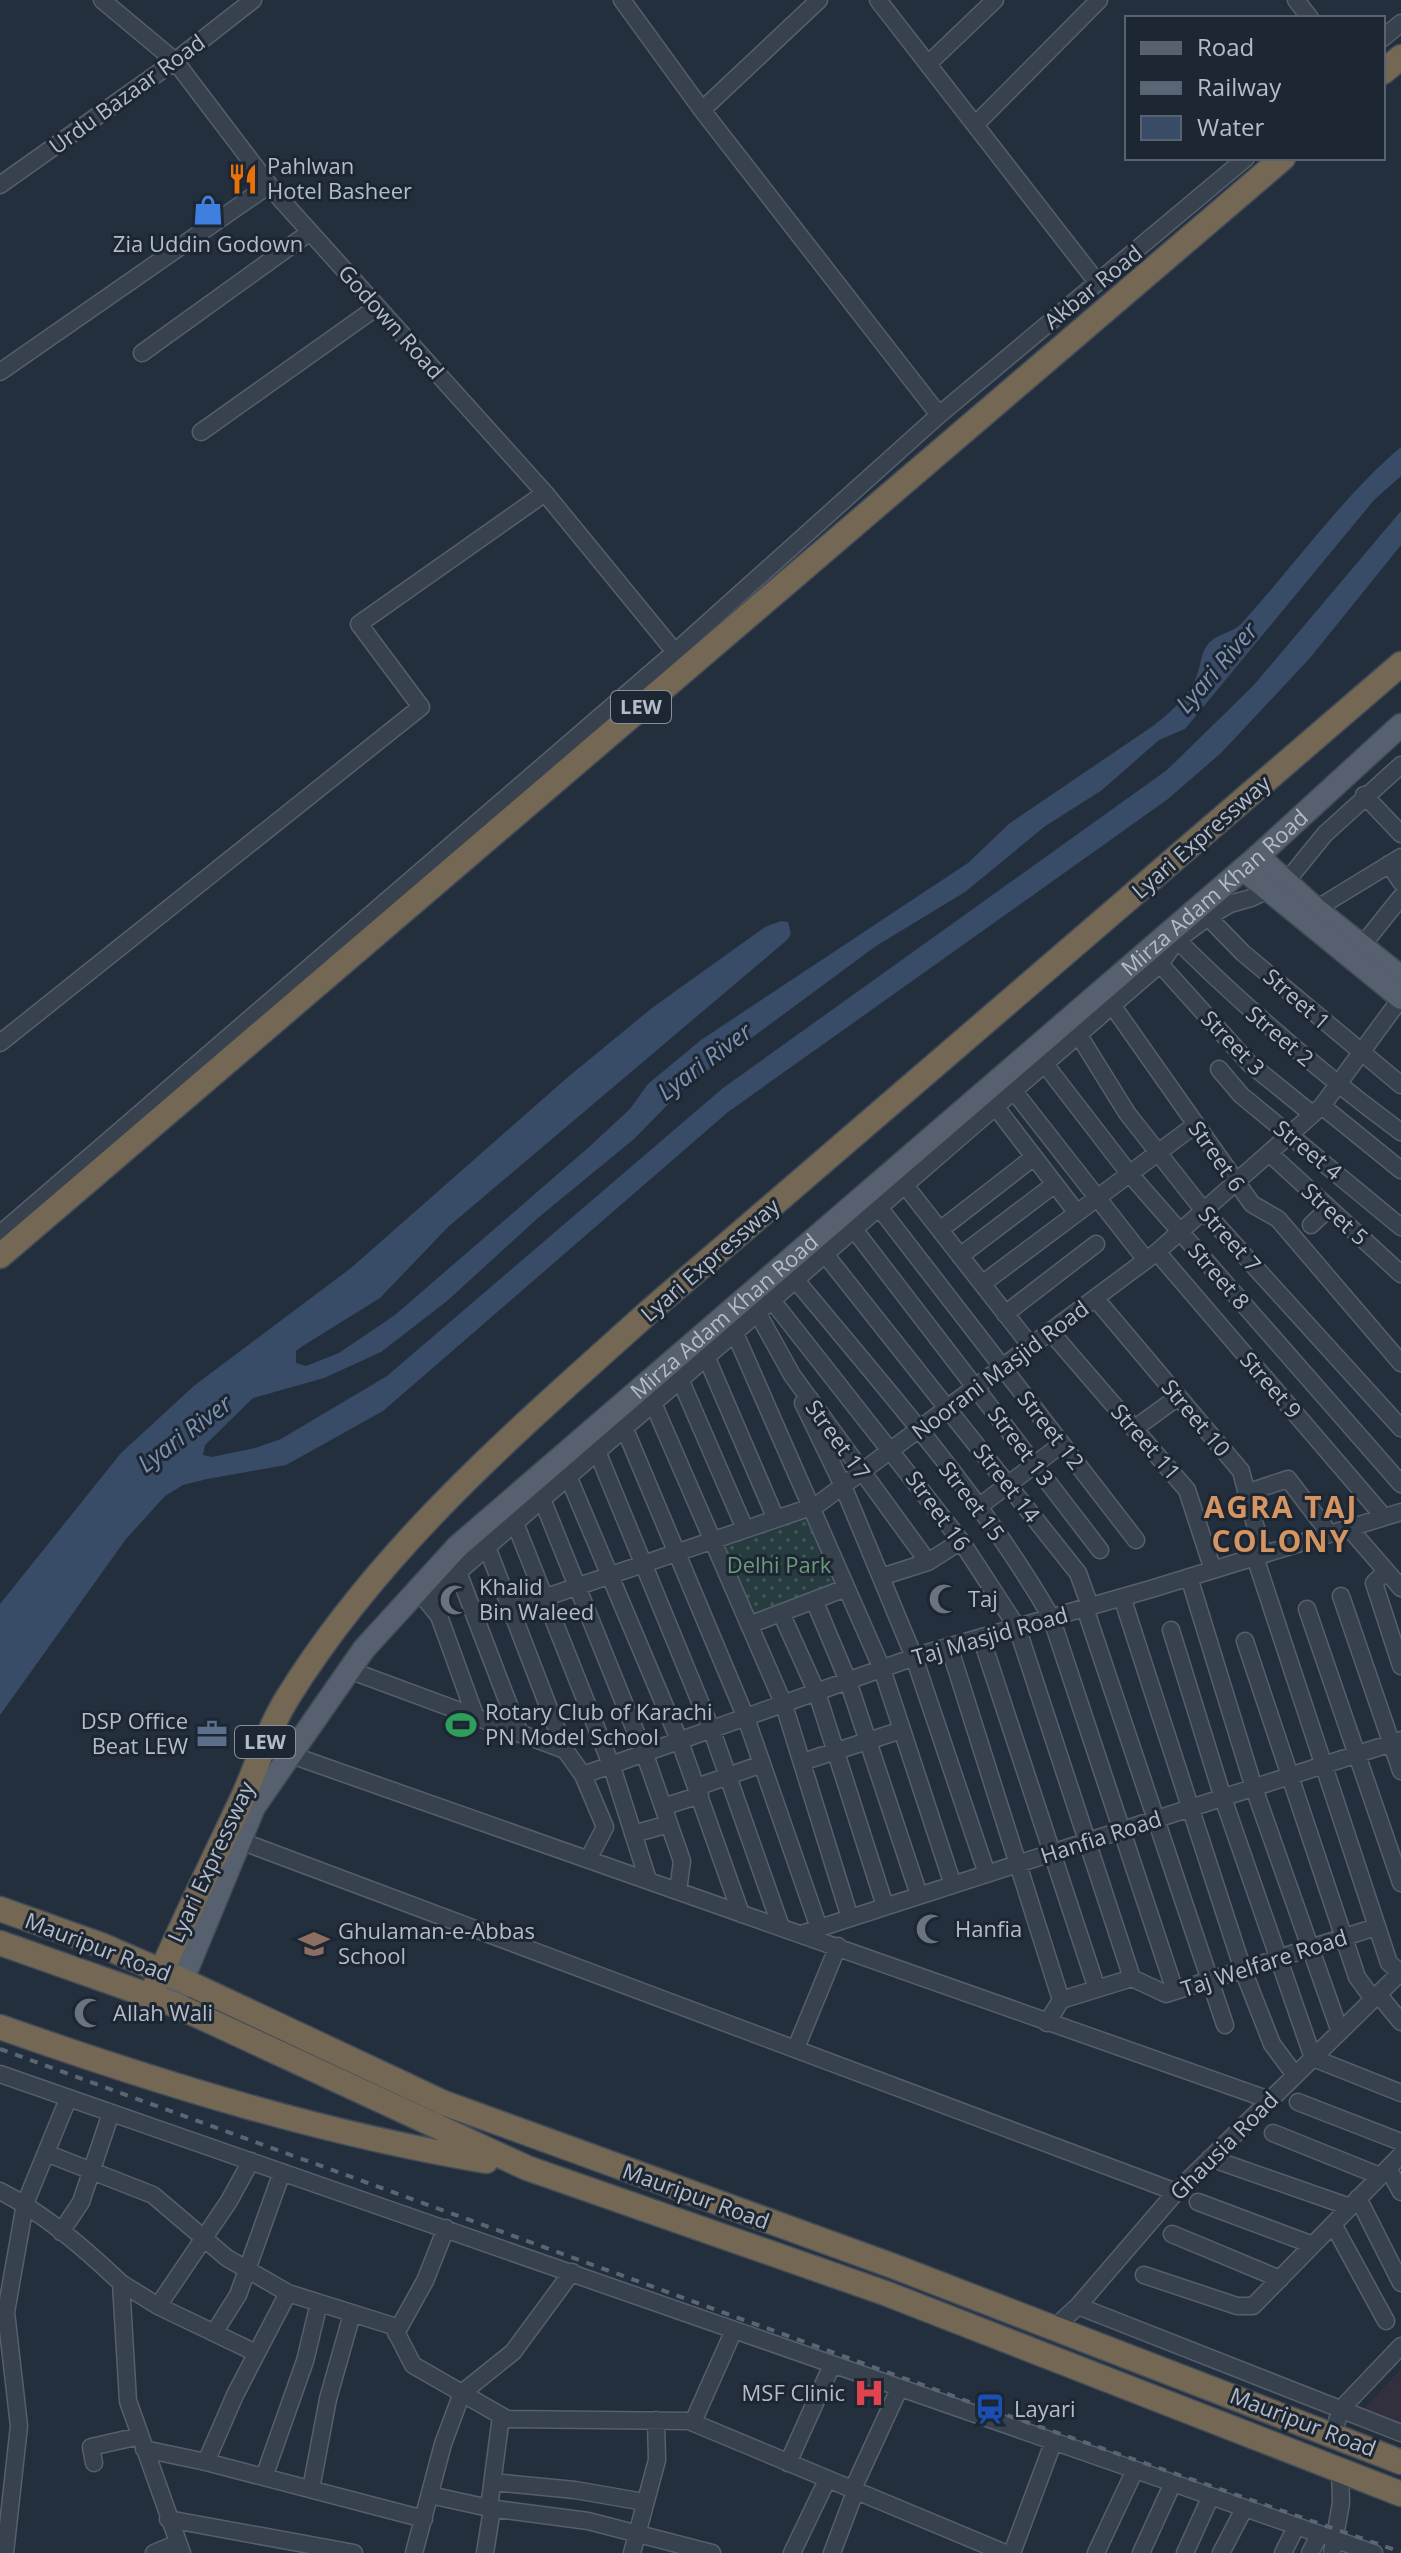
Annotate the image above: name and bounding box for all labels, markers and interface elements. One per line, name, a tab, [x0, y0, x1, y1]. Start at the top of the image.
legend	[1125, 16, 1385, 160]
street label: Urdu Bazaar Road	[42, 26, 211, 160]
text: Road	[1197, 30, 1254, 63]
text: Railway	[1197, 70, 1282, 103]
text: Water	[1197, 110, 1265, 143]
place label: Pahlwan Hotel Basheer	[267, 150, 412, 205]
restaurant icon: Pahlwan Hotel Basheer	[226, 162, 260, 196]
shop icon: Zia Uddin Godown	[191, 193, 225, 227]
place label: Zia Uddin Godown	[113, 228, 303, 258]
street label: Akbar Road	[1037, 237, 1148, 335]
street label: Godown Road	[332, 258, 451, 385]
water label: Lyari River	[1167, 613, 1265, 719]
road number: LEW	[611, 691, 671, 723]
street label: Lyari Expressway	[1125, 767, 1277, 905]
street label: Mirza Adam Khan Road	[1114, 802, 1314, 982]
street label: Street 1	[1258, 961, 1338, 1036]
street label: Street 2	[1240, 998, 1321, 1072]
street label: Street 3	[1195, 1003, 1272, 1081]
water label: Lyari River	[650, 1014, 759, 1107]
street label: Street 4	[1268, 1112, 1349, 1186]
street label: Street 6	[1183, 1114, 1253, 1197]
street label: Street 5	[1296, 1175, 1375, 1251]
street label: Lyari Expressway	[634, 1190, 786, 1328]
street label: Street 7	[1193, 1199, 1269, 1278]
street label: Mirza Adam Khan Road	[623, 1226, 824, 1405]
street label: Street 8	[1182, 1235, 1257, 1315]
street label: Noorani Masjid Road	[905, 1293, 1094, 1446]
street label: Street 9	[1234, 1344, 1309, 1424]
street label: Street 10	[1156, 1372, 1238, 1462]
street label: Street 12	[1012, 1384, 1092, 1475]
water label: Lyari River	[130, 1386, 239, 1479]
street label: Street 17	[800, 1393, 878, 1486]
street label: Street 11	[1105, 1397, 1188, 1486]
street label: Street 13	[982, 1400, 1062, 1491]
street label: Street 14	[968, 1437, 1048, 1528]
street label: Street 15	[933, 1455, 1013, 1546]
street label: Street 16	[900, 1464, 978, 1557]
district label: AGRA TAJ COLONY	[1204, 1486, 1358, 1561]
park label: Delhi Park	[727, 1549, 832, 1579]
place label: Khalid Bin Waleed	[479, 1571, 594, 1626]
mosque icon: Taj	[927, 1582, 961, 1616]
mosque icon: Khalid Bin Waleed	[438, 1583, 472, 1617]
place label: Taj	[968, 1583, 998, 1613]
street label: Taj Masjid Road	[908, 1598, 1071, 1672]
place label: Rotary Club of Karachi PN Model School	[485, 1696, 713, 1751]
place label: DSP Office Beat LEW	[81, 1705, 188, 1760]
sports icon: Rotary Club of Karachi PN Model School	[444, 1708, 478, 1742]
office icon: DSP Office Beat LEW	[195, 1717, 229, 1751]
road number: LEW	[235, 1726, 295, 1758]
street label: Lyari Expressway	[160, 1775, 261, 1947]
street label: Hanfia Road	[1036, 1802, 1165, 1870]
street label: Mauripur Road	[21, 1904, 176, 1988]
mosque icon: Hanfia	[914, 1912, 948, 1946]
place label: Hanfia	[955, 1913, 1022, 1943]
place label: Ghulaman-e-Abbas School	[338, 1915, 535, 1970]
street label: Taj Welfare Road	[1177, 1921, 1351, 2003]
school or university icon: Ghulaman-e-Abbas School	[297, 1927, 331, 1961]
mosque icon: Allah Wali	[72, 1996, 106, 2030]
place label: Allah Wali	[113, 1997, 213, 2027]
street label: Ghausia Road	[1163, 2085, 1284, 2206]
street label: Mauripur Road	[619, 2155, 774, 2236]
hospital icon: MSF Clinic	[852, 2376, 886, 2410]
place label: MSF Clinic	[742, 2377, 845, 2407]
street label: Mauripur Road	[1226, 2379, 1381, 2463]
station icon: Layari	[973, 2392, 1007, 2426]
place label: Layari	[1014, 2393, 1076, 2423]

